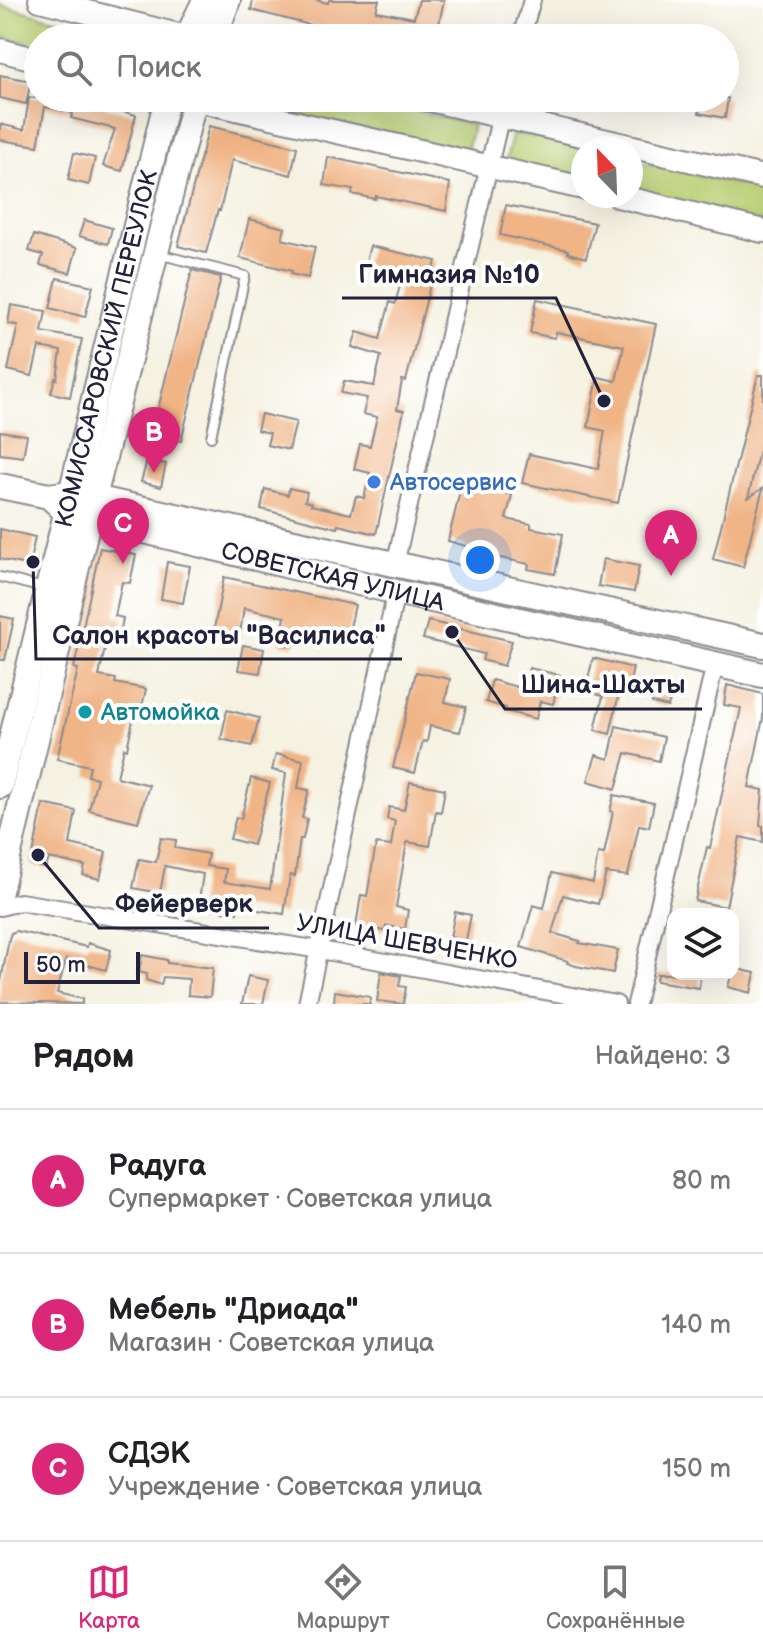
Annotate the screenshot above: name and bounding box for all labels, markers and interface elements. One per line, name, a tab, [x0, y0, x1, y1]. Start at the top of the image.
search box	[24, 24, 739, 112]
icon: search	[52, 46, 96, 90]
text: Поиск	[116, 50, 202, 86]
north arrow	[571, 136, 643, 208]
street label: КОМИССАРОВСКИЙ ПЕРЕУЛОК	[49, 167, 164, 530]
callout: Гимназия №10	[342, 248, 556, 298]
text: Гимназия №10	[358, 260, 540, 291]
pin: B	[128, 407, 180, 473]
place label: Автосервис	[389, 468, 517, 497]
marker: Автосервис	[365, 473, 383, 491]
pin: C	[97, 498, 149, 564]
pin: A	[645, 510, 697, 576]
street label: СОВЕТСКАЯ УЛИЦА	[219, 536, 448, 617]
your location	[460, 540, 500, 580]
callout: Салон красоты "Василиса"	[36, 609, 402, 659]
text: Салон красоты "Василиса"	[52, 621, 386, 652]
callout: Шина-Шахты	[505, 659, 702, 709]
text: Шина-Шахты	[521, 670, 685, 701]
place label: Автомойка	[100, 698, 220, 727]
marker: Автомойка	[76, 703, 94, 721]
callout: Фейерверк	[99, 878, 269, 928]
text: Фейерверк	[115, 889, 254, 920]
street label: УЛИЦА ШЕВЧЕНКО	[294, 908, 520, 976]
map controls	[667, 908, 739, 980]
button: layers	[667, 908, 739, 980]
scale bar	[24, 948, 140, 984]
text: 50 m	[36, 952, 86, 979]
text: Рядом	[32, 1036, 134, 1077]
text: Найдено: 3	[595, 1041, 731, 1072]
text: Радуга	[108, 1148, 206, 1184]
text: A	[50, 1166, 66, 1197]
text: 80 m	[672, 1166, 731, 1197]
text: Супермаркет · Советская улица	[108, 1184, 492, 1215]
text: Мебель "Дриада"	[108, 1292, 358, 1328]
text: B	[49, 1310, 67, 1341]
text: 140 m	[661, 1310, 731, 1341]
text: Магазин · Советская улица	[108, 1328, 434, 1359]
text: СДЭК	[108, 1436, 190, 1472]
text: C	[49, 1454, 67, 1485]
text: 150 m	[662, 1454, 731, 1485]
text: Учреждение · Советская улица	[108, 1472, 482, 1503]
tab: Карта	[78, 1560, 140, 1635]
tab: Маршрут	[296, 1560, 390, 1635]
tab: Сохранённые	[546, 1560, 685, 1635]

